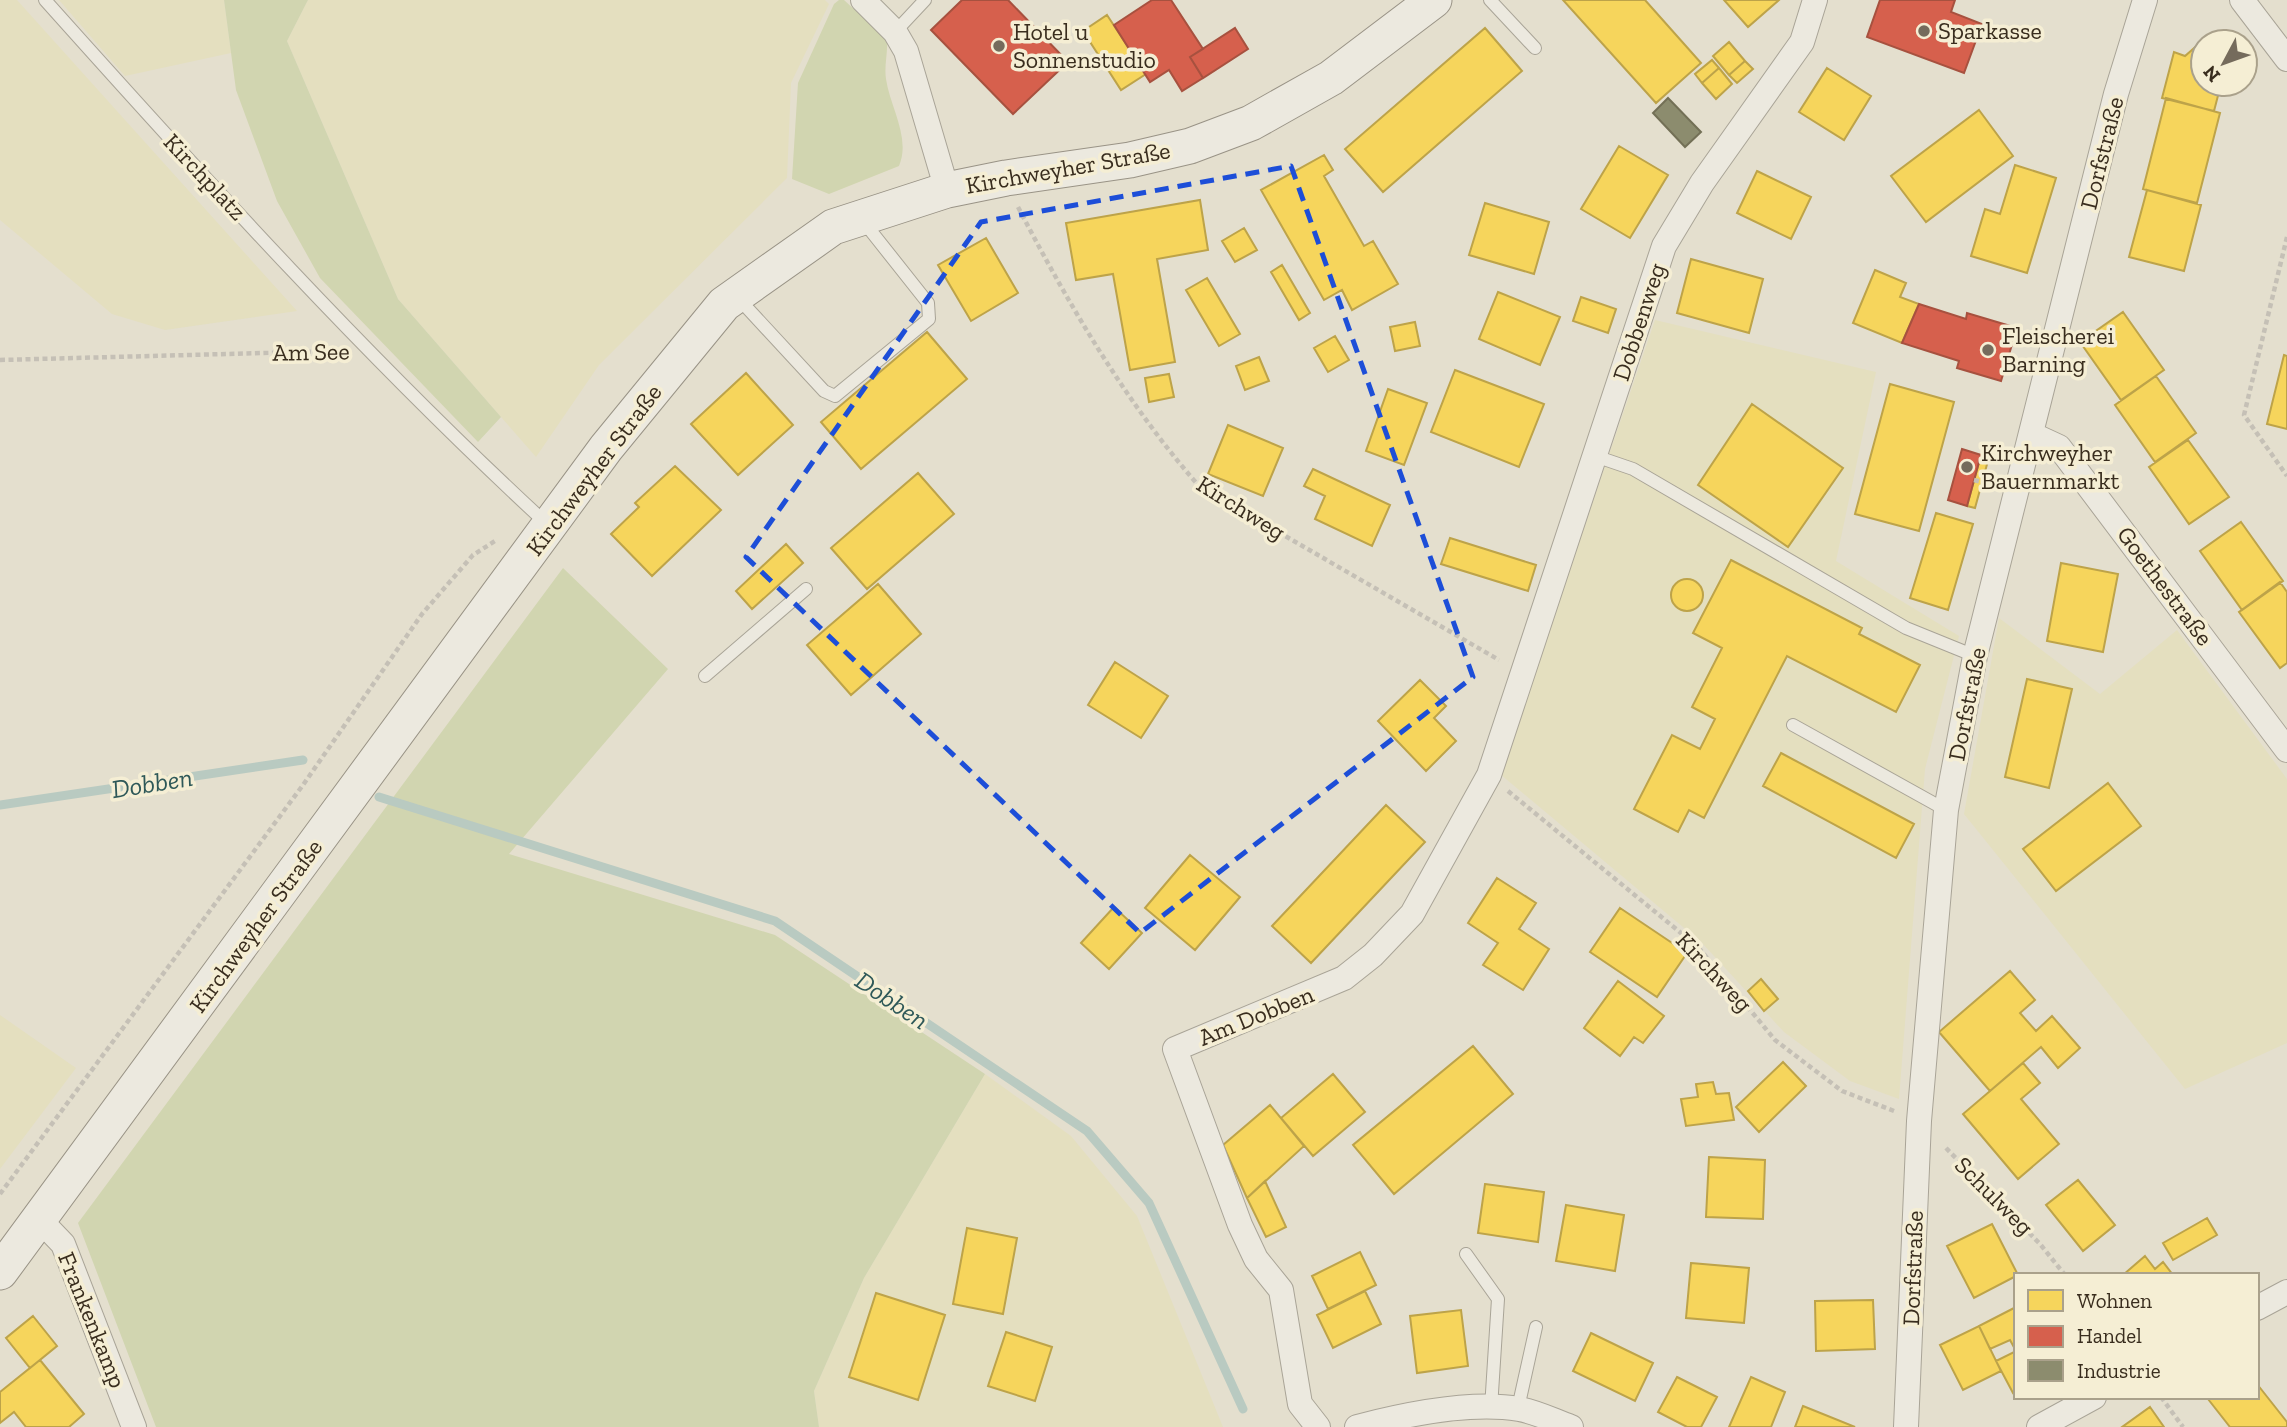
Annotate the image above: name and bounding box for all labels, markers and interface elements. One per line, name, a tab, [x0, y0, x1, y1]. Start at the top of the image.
place label: Sparkasse	[1938, 16, 2042, 45]
place label: Hotel u Sonnenstudio	[1013, 17, 1156, 74]
marker: Sparkasse	[1916, 23, 1932, 39]
north arrow	[2189, 28, 2259, 98]
marker: Hotel u Sonnenstudio	[991, 38, 1007, 54]
text: N	[2198, 61, 2225, 87]
street label: Dorfstraße	[2074, 94, 2129, 212]
street label: Kirchplatz	[158, 127, 253, 226]
street label: Kirchweyher Straße	[963, 135, 1173, 200]
street label: Dobbenweg	[1606, 259, 1671, 384]
place label: Fleischerei Barning	[2002, 321, 2114, 378]
street label: Am See	[272, 336, 350, 367]
marker: Fleischerei Barning	[1980, 342, 1996, 358]
street label: Kirchweyher Straße	[520, 378, 668, 561]
place label: Kirchweyher Bauernmarkt	[1981, 438, 2119, 495]
marker: Kirchweyher Bauernmarkt	[1959, 459, 1975, 475]
street label: Kirchweg	[1192, 469, 1291, 546]
street label: Goethestraße	[2111, 520, 2220, 651]
street label: Dorfstraße	[1941, 645, 1992, 763]
water label: Dobben	[109, 761, 195, 805]
street label: Kirchweyher Straße	[183, 833, 328, 1018]
street label: Kirchweg	[1670, 926, 1759, 1018]
water label: Dobben	[849, 964, 935, 1036]
street label: Am Dobben	[1194, 979, 1318, 1052]
street label: Schulweg	[1949, 1150, 2040, 1241]
street label: Dorfstraße	[1896, 1210, 1929, 1326]
street label: Frankenkamp	[52, 1248, 133, 1392]
legend	[2014, 1273, 2259, 1399]
text: Wohnen	[2077, 1288, 2152, 1313]
text: Handel	[2077, 1323, 2142, 1348]
text: Industrie	[2077, 1358, 2161, 1383]

